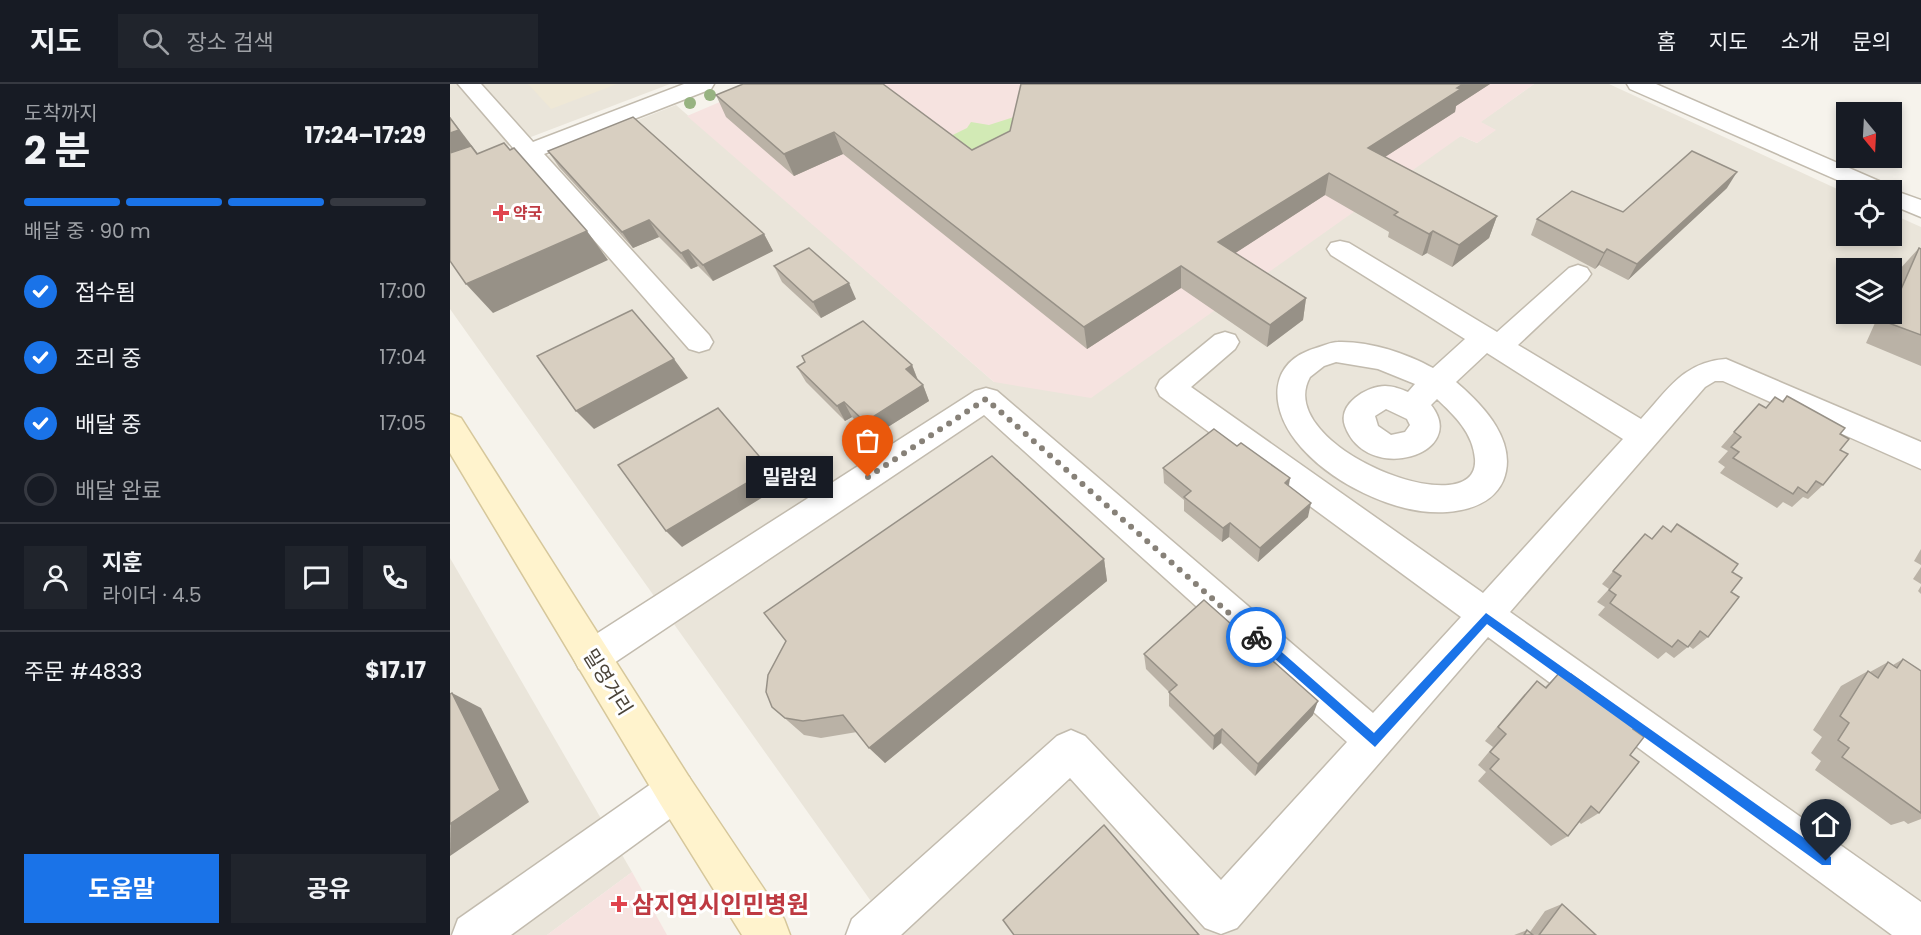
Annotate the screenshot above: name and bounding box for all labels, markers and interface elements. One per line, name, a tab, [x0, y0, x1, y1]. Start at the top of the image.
search box	[118, 14, 538, 68]
text: 지도	[30, 22, 82, 61]
icon: search	[139, 25, 172, 58]
text: 장소 검색	[187, 27, 273, 58]
text: 홈	[1657, 27, 1676, 56]
text: 지도	[1709, 27, 1748, 56]
text: 소개	[1781, 27, 1819, 56]
text: 문의	[1852, 27, 1891, 56]
text: 도착까지	[24, 99, 98, 127]
north arrow	[1836, 102, 1902, 168]
map controls	[1836, 102, 1902, 324]
text: 17:24–17:29	[305, 120, 426, 151]
text: 2 분	[24, 123, 90, 178]
button: locate	[1836, 180, 1902, 246]
place label: 약국	[513, 202, 542, 225]
marker: 약국	[494, 206, 508, 220]
text: 배달 중 · 90 m	[24, 217, 151, 245]
button: layers	[1836, 258, 1902, 324]
icon: check	[24, 275, 57, 308]
text: 접수됨	[75, 277, 136, 308]
text: 17:00	[379, 277, 426, 305]
icon: check	[24, 341, 57, 374]
text: 조리 중	[75, 343, 142, 374]
text: 17:04	[379, 343, 426, 371]
icon: check	[24, 407, 57, 440]
text: 배달 중	[75, 409, 142, 440]
text: 17:05	[379, 409, 426, 437]
pin	[842, 415, 893, 477]
icon: bag	[851, 424, 884, 457]
callout: 밀람원	[745, 456, 832, 498]
text: 밀람원	[762, 463, 817, 491]
text: 배달 완료	[75, 475, 162, 506]
button: person	[24, 546, 87, 609]
button: chat	[285, 546, 348, 609]
button: phone	[363, 546, 426, 609]
text: 지훈	[102, 547, 142, 578]
text: 라이더 · 4.5	[102, 581, 201, 609]
courier	[1226, 607, 1286, 667]
icon: bike	[1240, 621, 1273, 654]
street label: 밀영거리	[577, 643, 639, 721]
text: $17.17	[365, 655, 426, 686]
text: 주문 #4833	[24, 656, 142, 687]
pin	[1800, 799, 1851, 861]
icon: home	[1809, 808, 1842, 841]
button: 도움말	[24, 854, 219, 923]
button: 공유	[231, 854, 426, 923]
place label: 삼지연시인민병원	[632, 888, 809, 921]
marker: 삼지연시인민병원	[610, 895, 628, 913]

